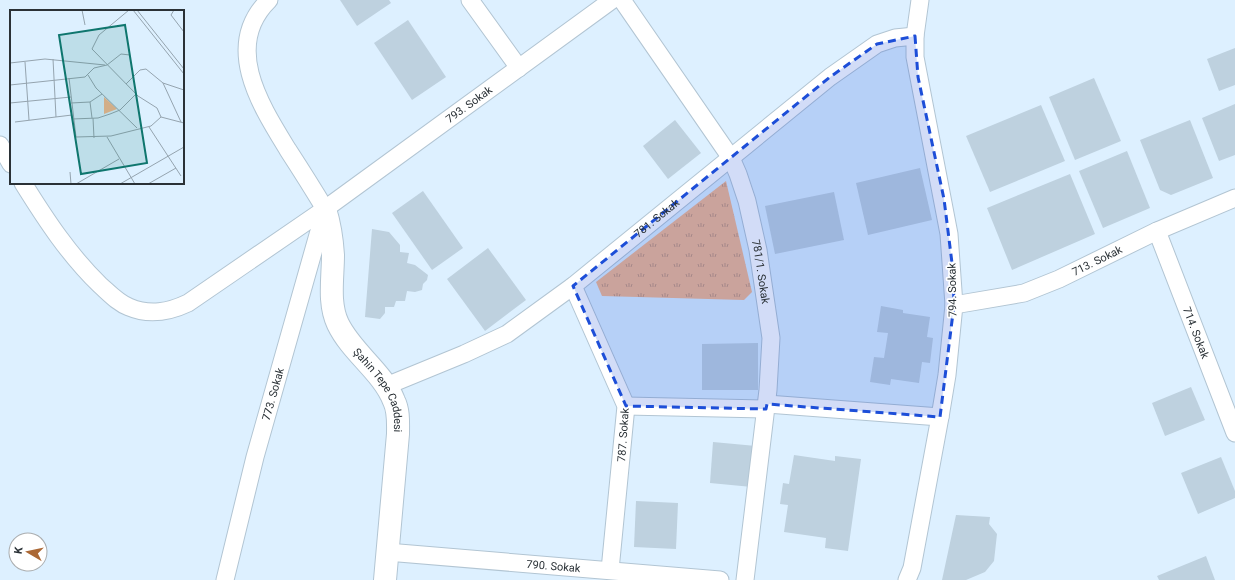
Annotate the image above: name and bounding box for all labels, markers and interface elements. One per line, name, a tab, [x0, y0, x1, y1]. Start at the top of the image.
inset map	[10, 10, 184, 184]
street label: 793. Sokak	[443, 83, 495, 126]
street label: 781. Sokak	[632, 196, 682, 241]
street label: 781/1. Sokak	[749, 238, 772, 305]
street label: 713. Sokak	[1070, 243, 1125, 279]
street label: 794. Sokak	[946, 262, 959, 317]
street label: 714. Sokak	[1180, 305, 1212, 361]
street label: Şahin Tepe Caddesi	[350, 346, 404, 432]
street label: 773. Sokak	[260, 366, 287, 422]
street label: 787. Sokak	[615, 407, 632, 462]
north arrow	[8, 532, 48, 572]
text: K	[12, 545, 26, 555]
street label: 790. Sokak	[526, 558, 581, 575]

